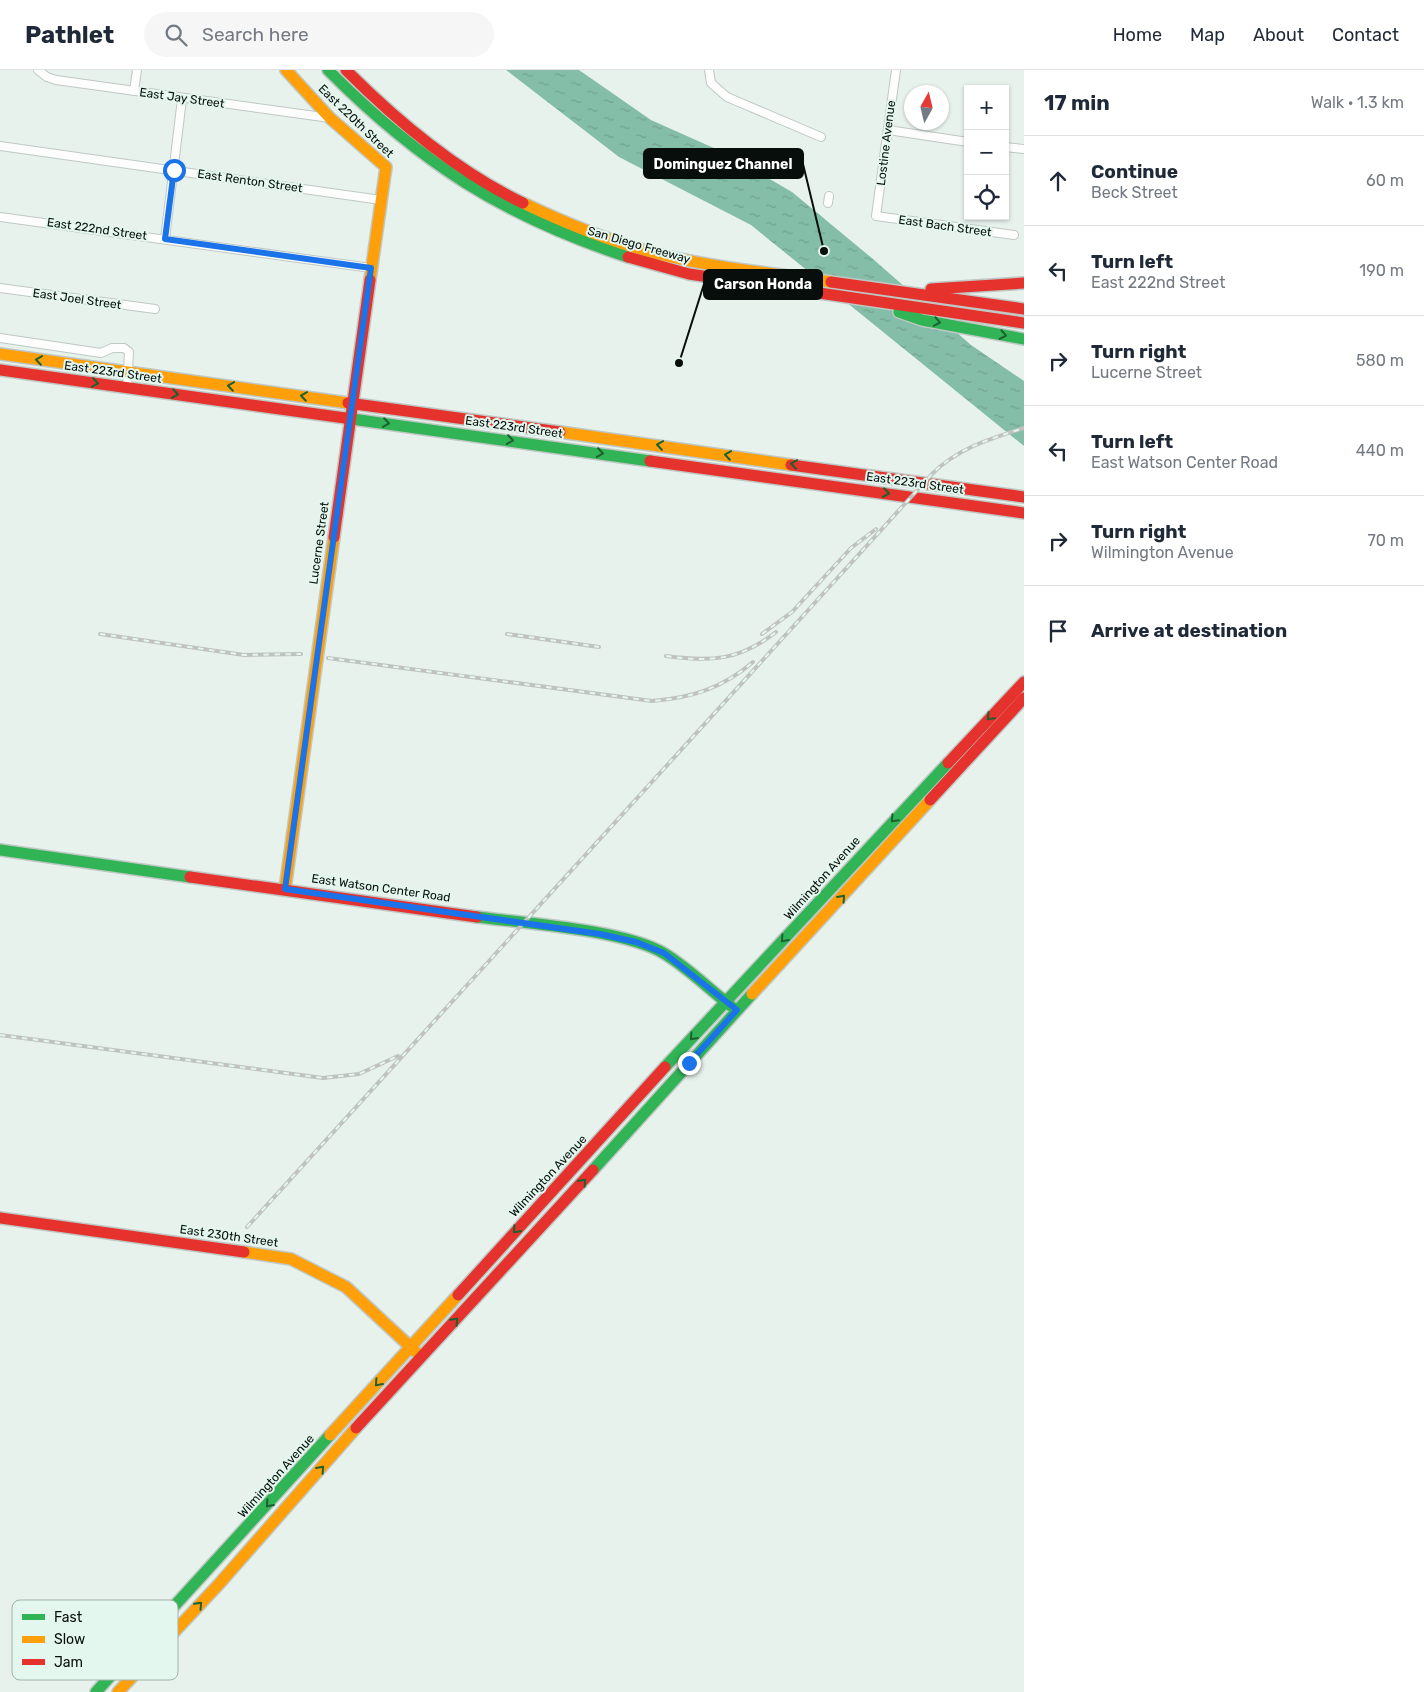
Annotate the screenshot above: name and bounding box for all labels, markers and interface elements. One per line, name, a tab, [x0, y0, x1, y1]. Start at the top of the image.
search box	[144, 12, 494, 57]
text: Pathlet	[25, 21, 114, 49]
icon: search	[162, 21, 190, 49]
text: Search here	[202, 23, 309, 46]
text: Home	[1113, 24, 1162, 46]
text: Map	[1190, 24, 1225, 46]
text: About	[1253, 24, 1304, 46]
text: Contact	[1332, 24, 1399, 46]
street label: East 220th Street	[316, 82, 397, 161]
street label: East Jay Street	[139, 85, 226, 111]
north arrow	[904, 85, 949, 130]
map controls	[964, 85, 1009, 220]
button: +	[964, 85, 1009, 130]
text: 17 min	[1044, 90, 1110, 115]
text: Walk · 1.3 km	[1311, 93, 1404, 112]
street label: Lostine Avenue	[874, 99, 898, 186]
button: −	[964, 130, 1009, 175]
callout: Dominguez Channel	[644, 149, 803, 178]
text: Dominguez Channel	[654, 156, 792, 173]
route start	[163, 159, 186, 182]
text: Continue	[1091, 160, 1178, 183]
street label: East Renton Street	[197, 167, 304, 195]
icon: ahead	[1044, 167, 1072, 195]
text: 60 m	[1366, 171, 1404, 190]
button: locate	[964, 175, 1009, 220]
text: Beck Street	[1091, 183, 1178, 202]
street label: East Bach Street	[898, 213, 993, 240]
street label: East 222nd Street	[46, 215, 148, 243]
street label: San Diego Freeway	[586, 224, 692, 266]
text: Turn left	[1091, 250, 1173, 273]
icon: left	[1044, 257, 1072, 285]
text: 190 m	[1359, 261, 1404, 280]
callout: Carson Honda	[704, 270, 822, 299]
text: East 222nd Street	[1091, 273, 1225, 292]
text: Carson Honda	[714, 276, 812, 293]
street label: East Joel Street	[32, 286, 123, 312]
one-way arrow	[933, 317, 942, 327]
one-way arrow	[999, 329, 1008, 340]
text: Turn right	[1091, 340, 1186, 363]
icon: right	[1044, 347, 1072, 375]
text: 580 m	[1356, 351, 1404, 370]
one-way arrow	[34, 355, 42, 366]
street label: East 223rd Street	[63, 358, 163, 386]
text: Lucerne Street	[1091, 363, 1202, 382]
one-way arrow	[90, 378, 99, 388]
one-way arrow	[227, 381, 235, 392]
one-way arrow	[171, 389, 180, 399]
one-way arrow	[300, 392, 309, 402]
street label: East 223rd Street	[464, 413, 564, 441]
one-way arrow	[381, 418, 390, 428]
text: Turn left	[1091, 430, 1173, 453]
one-way arrow	[505, 435, 514, 445]
icon: left	[1044, 437, 1072, 465]
one-way arrow	[656, 440, 664, 451]
text: 440 m	[1356, 441, 1404, 460]
one-way arrow	[597, 447, 605, 458]
one-way arrow	[723, 450, 732, 460]
text: East Watson Center Road	[1091, 453, 1278, 472]
one-way arrow	[790, 459, 798, 470]
street label: East 223rd Street	[865, 469, 965, 497]
one-way arrow	[882, 488, 891, 498]
street label: Lucerne Street	[306, 500, 332, 585]
text: Turn right	[1091, 520, 1186, 543]
icon: right	[1044, 527, 1072, 555]
text: 70 m	[1367, 531, 1404, 550]
text: Wilmington Avenue	[1091, 543, 1234, 562]
icon: arrive	[1044, 617, 1072, 645]
text: Arrive at destination	[1091, 619, 1287, 642]
one-way arrow	[987, 711, 996, 720]
one-way arrow	[891, 814, 900, 823]
street label: Wilmington Avenue	[781, 833, 863, 922]
street label: East Watson Center Road	[311, 871, 451, 905]
one-way arrow	[836, 895, 845, 904]
one-way arrow	[781, 934, 790, 943]
one-way arrow	[689, 1032, 698, 1041]
route end	[678, 1052, 701, 1075]
street label: Wilmington Avenue	[506, 1132, 590, 1220]
one-way arrow	[578, 1178, 587, 1187]
street label: East 230th Street	[179, 1222, 279, 1250]
one-way arrow	[513, 1225, 522, 1234]
one-way arrow	[450, 1318, 459, 1327]
one-way arrow	[374, 1378, 383, 1387]
street label: Wilmington Avenue	[235, 1431, 317, 1520]
one-way arrow	[315, 1465, 324, 1474]
one-way arrow	[265, 1498, 274, 1507]
legend	[12, 1600, 178, 1680]
one-way arrow	[193, 1602, 202, 1611]
text: Fast	[54, 1609, 83, 1626]
text: Slow	[54, 1631, 85, 1648]
text: Jam	[54, 1654, 83, 1671]

